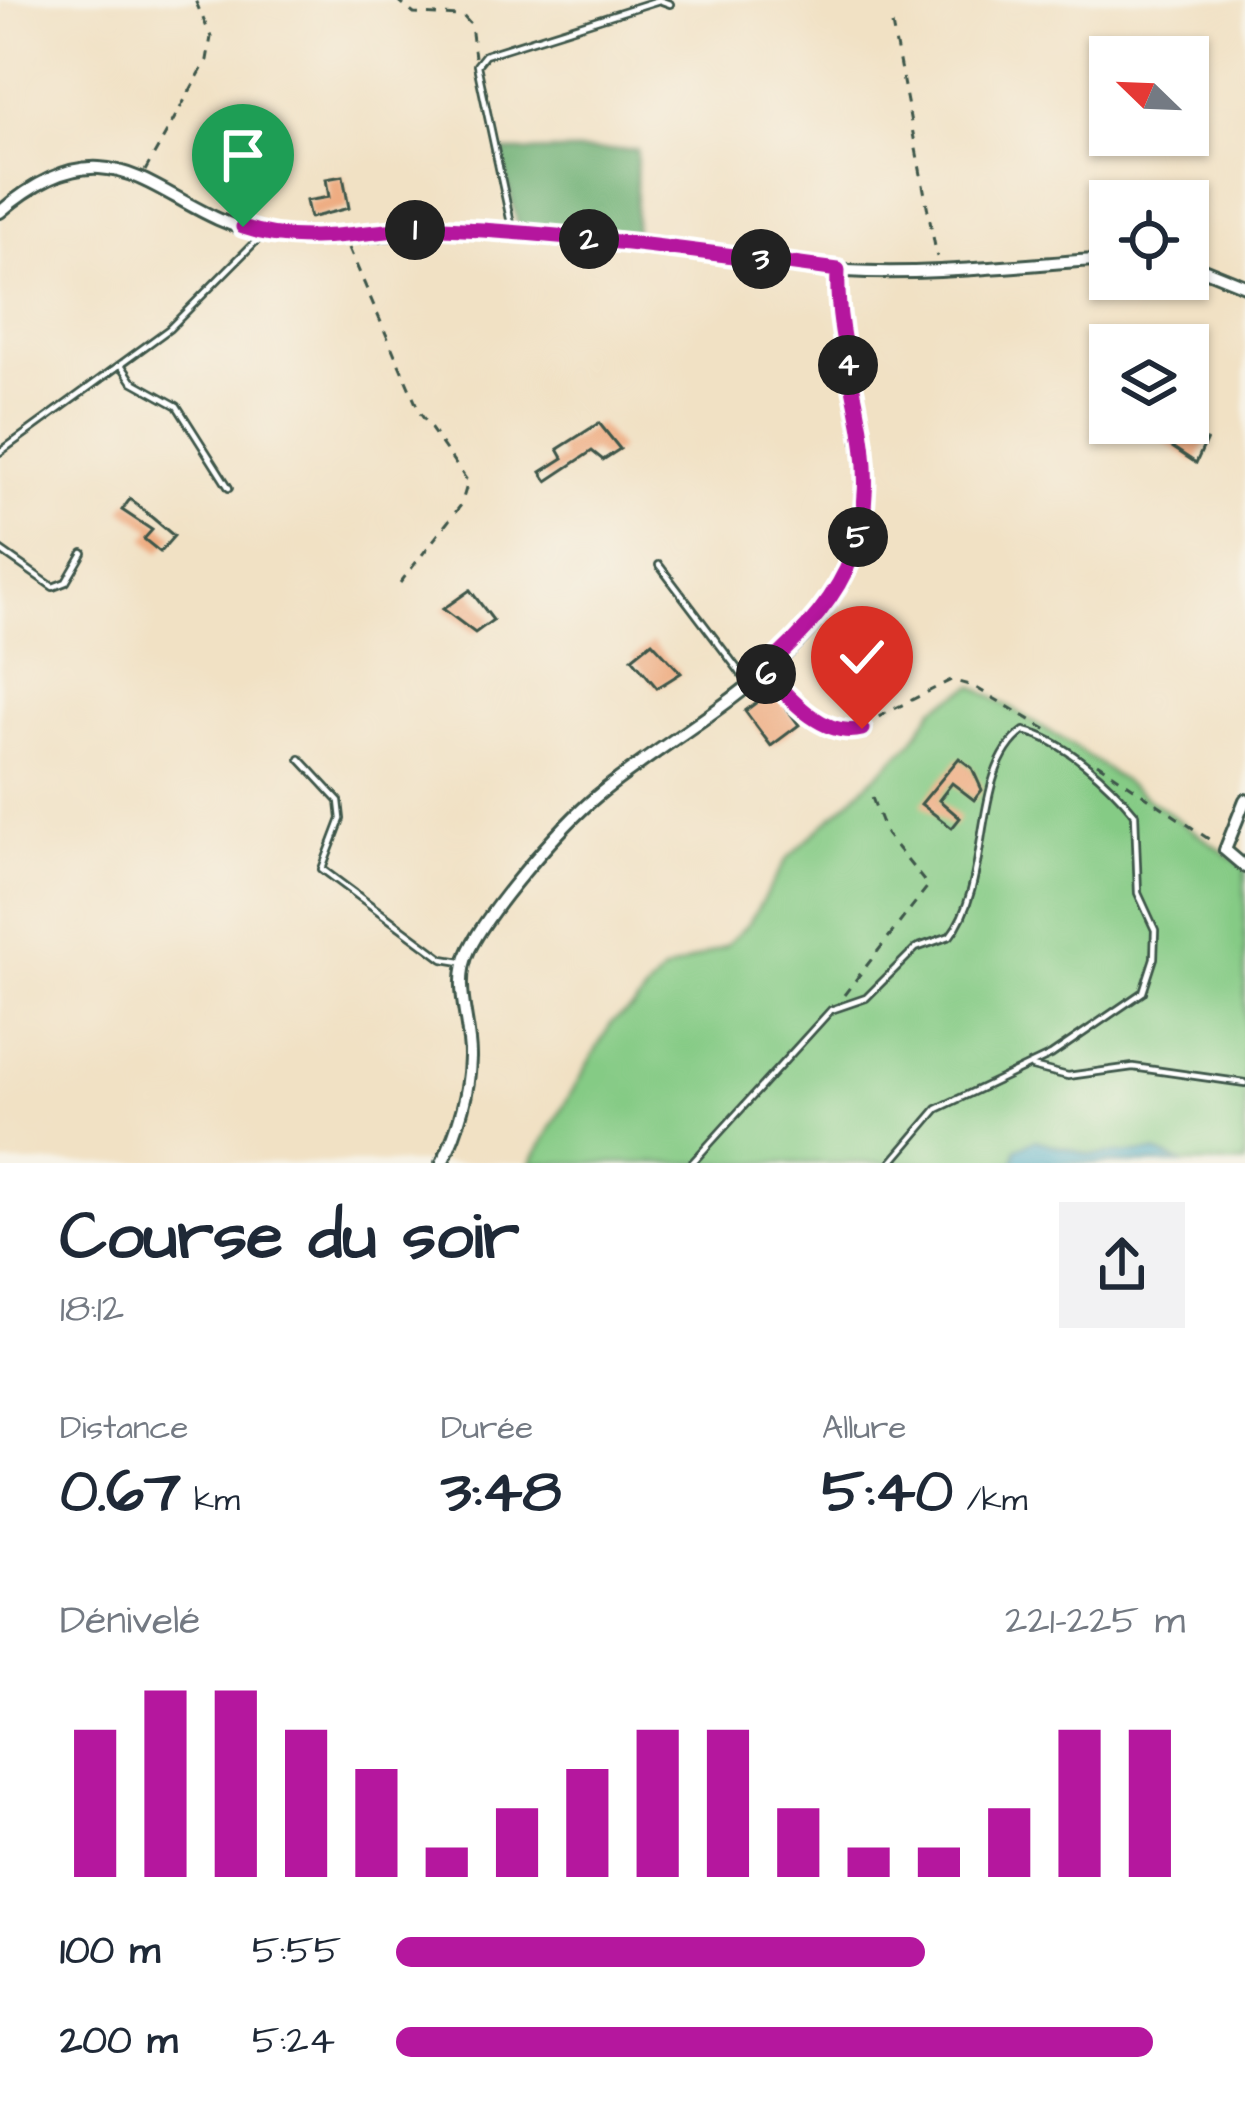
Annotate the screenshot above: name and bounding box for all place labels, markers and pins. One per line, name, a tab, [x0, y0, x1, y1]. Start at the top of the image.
pin	[192, 104, 294, 227]
pin: 1	[385, 200, 445, 260]
pin: 2	[559, 209, 619, 269]
pin: 3	[731, 229, 791, 289]
pin: 4	[818, 335, 878, 395]
pin: 5	[828, 507, 888, 567]
pin	[811, 606, 913, 729]
pin: 6	[736, 644, 796, 704]

